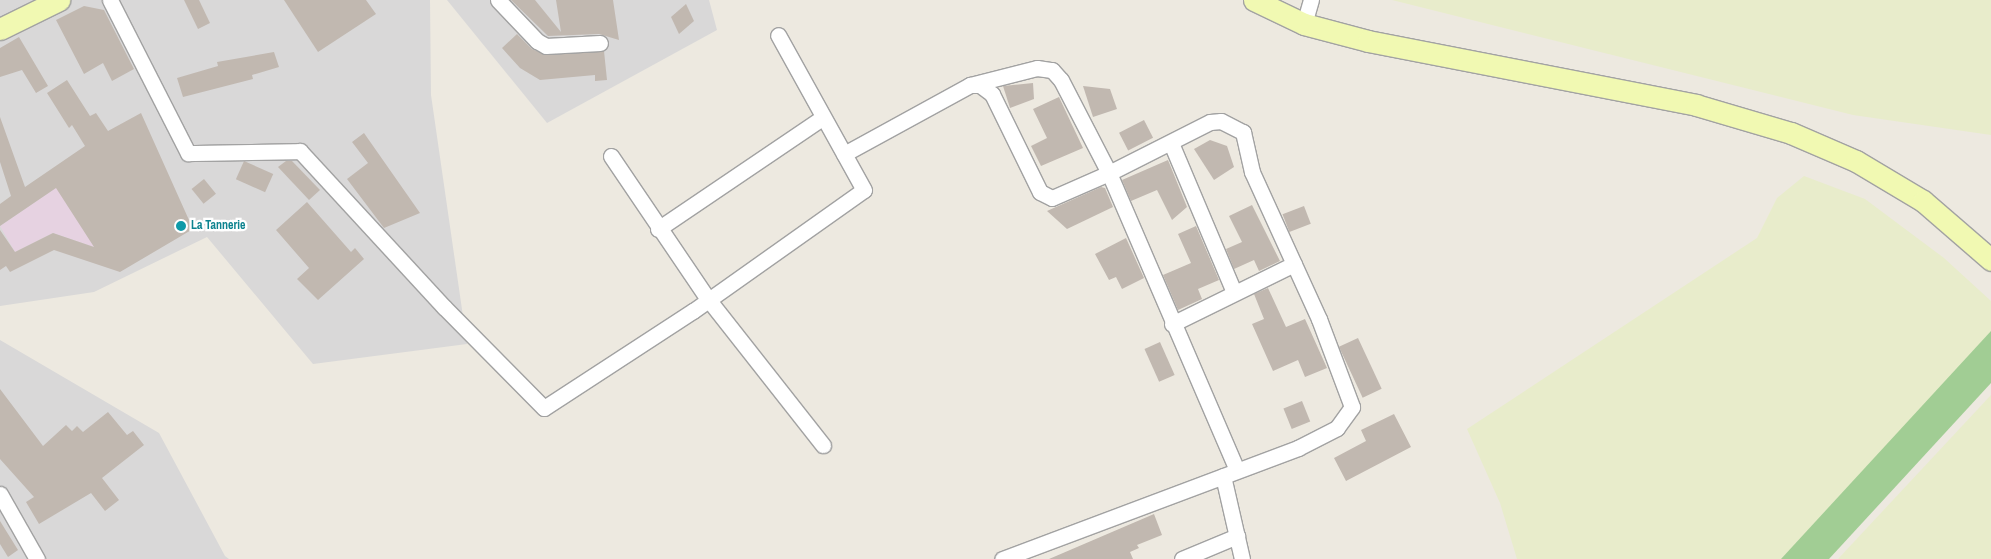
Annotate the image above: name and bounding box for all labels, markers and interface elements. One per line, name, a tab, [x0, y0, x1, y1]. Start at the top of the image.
place label: La Tannerie	[191, 219, 246, 233]
marker: La Tannerie	[175, 220, 187, 232]

